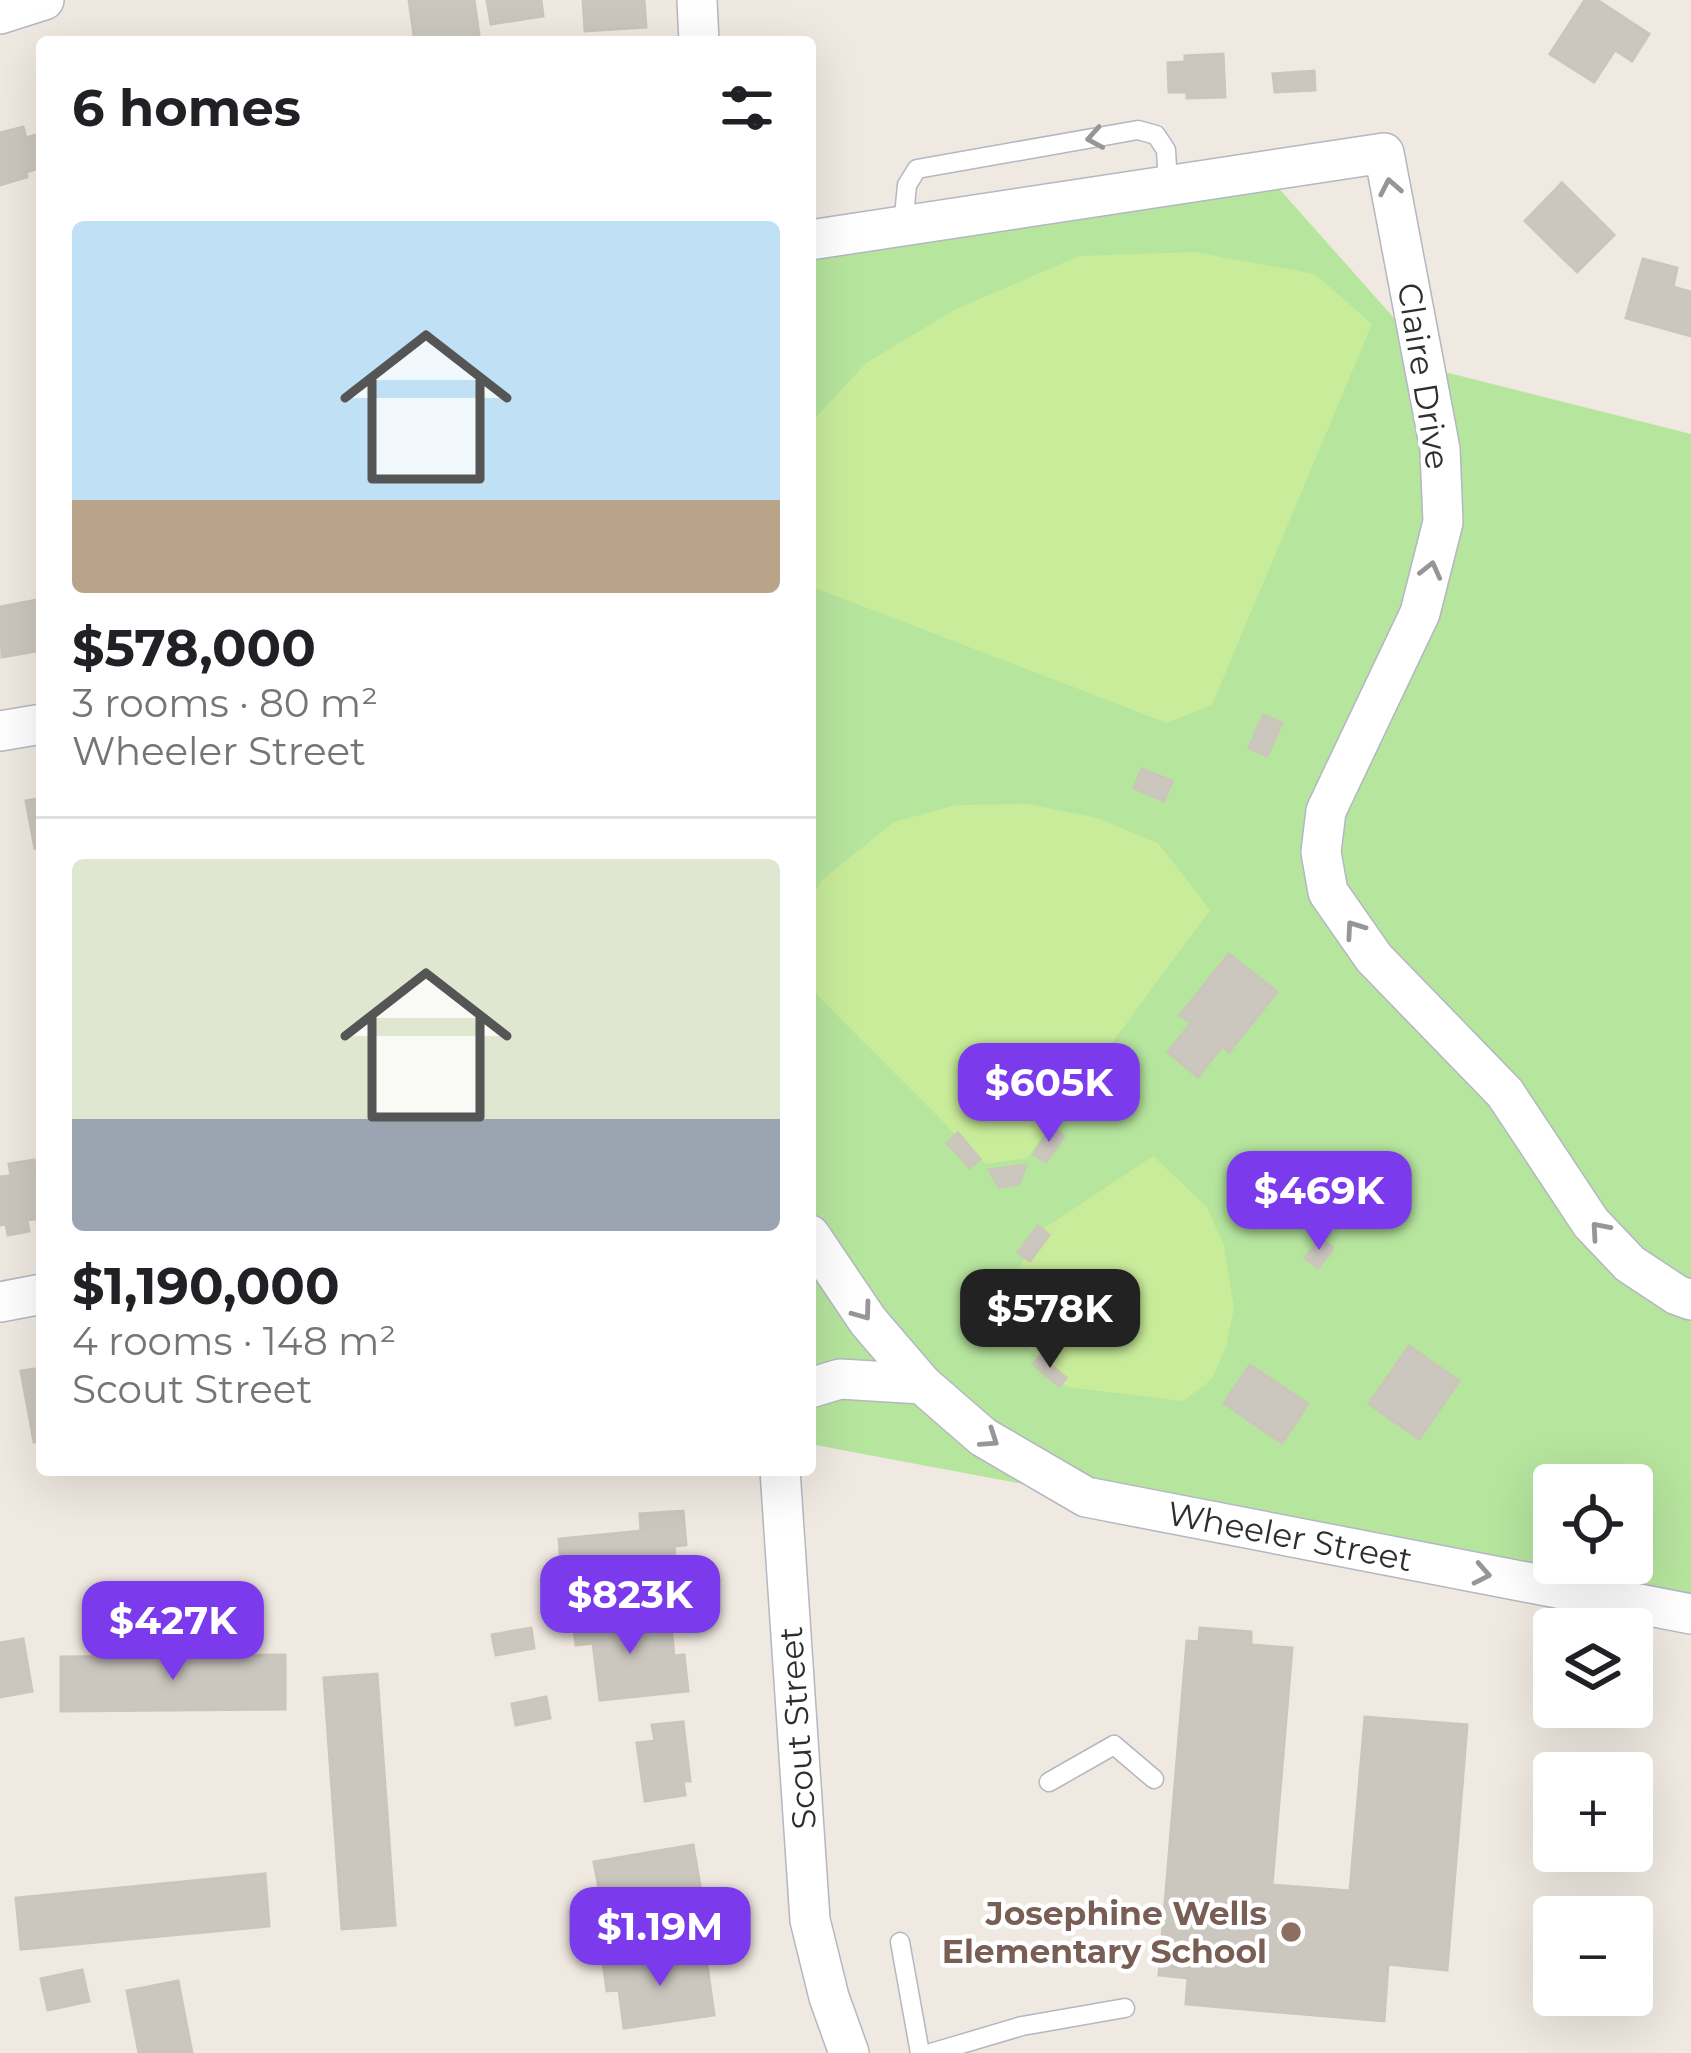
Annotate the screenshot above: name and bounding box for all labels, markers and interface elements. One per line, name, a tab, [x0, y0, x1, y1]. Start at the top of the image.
icon: filters	[714, 75, 780, 141]
text: 6 homes	[72, 77, 301, 139]
one-way arrow	[1085, 124, 1105, 149]
one-way arrow	[1378, 177, 1404, 197]
street label: Claire Drive	[1390, 280, 1458, 472]
icon: home	[318, 299, 534, 515]
one-way arrow	[1416, 561, 1441, 581]
text: $578,000	[72, 617, 316, 679]
text: 3 rooms · 80 m²	[72, 679, 378, 727]
text: Wheeler Street	[72, 727, 366, 775]
one-way arrow	[1346, 920, 1368, 942]
icon: home	[318, 937, 534, 1153]
pin: $605K	[965, 1043, 1133, 1145]
text: $605K	[985, 1058, 1113, 1106]
pin: $469K	[1235, 1151, 1403, 1253]
text: $469K	[1254, 1166, 1384, 1214]
one-way arrow	[1592, 1222, 1613, 1244]
text: $1,190,000	[72, 1255, 340, 1317]
pin: $578K	[966, 1269, 1134, 1371]
text: $578K	[987, 1284, 1113, 1332]
one-way arrow	[849, 1299, 871, 1321]
text: 4 rooms · 148 m²	[72, 1317, 396, 1365]
text: Scout Street	[72, 1365, 312, 1413]
one-way arrow	[976, 1425, 998, 1447]
map controls	[1533, 1464, 1653, 2016]
button: locate	[1533, 1464, 1653, 1584]
street label: Wheeler Street	[1164, 1493, 1416, 1579]
pin: $823K	[546, 1555, 714, 1657]
one-way arrow	[1472, 1560, 1492, 1586]
text: $823K	[567, 1570, 693, 1618]
pin: $427K	[89, 1581, 257, 1683]
text: $427K	[109, 1596, 237, 1644]
button: layers	[1533, 1608, 1653, 1728]
street label: Scout Street	[770, 1625, 824, 1831]
button: +	[1533, 1752, 1653, 1872]
pin: $1.19M	[562, 1887, 758, 1989]
place label: Josephine Wells Elementary School	[942, 1893, 1267, 1971]
button: −	[1533, 1896, 1653, 2016]
text: $1.19M	[597, 1902, 723, 1950]
marker: Josephine Wells Elementary School	[1278, 1919, 1304, 1945]

